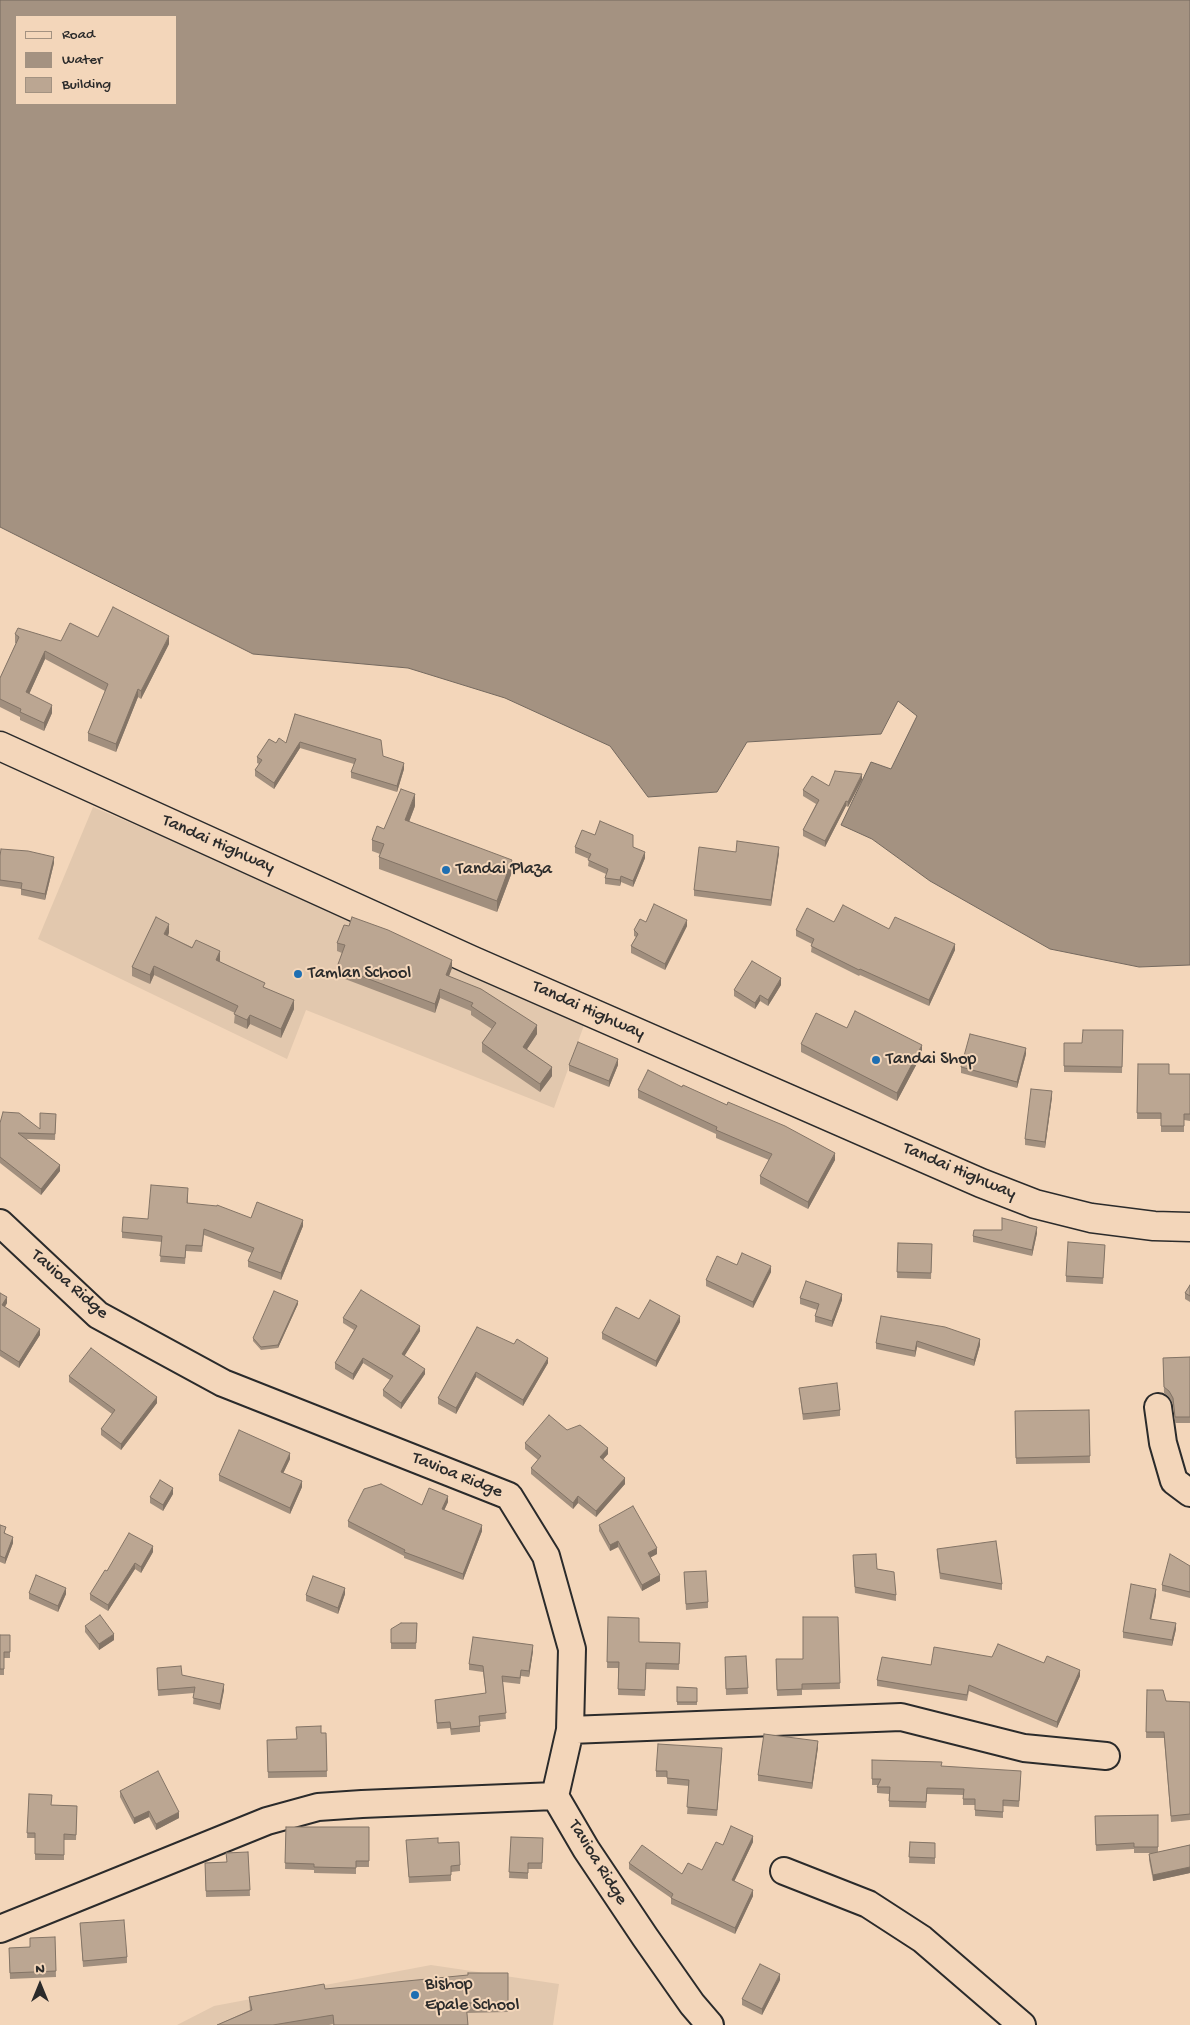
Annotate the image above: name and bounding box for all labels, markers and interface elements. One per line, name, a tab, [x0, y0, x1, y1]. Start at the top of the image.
legend	[15, 15, 178, 105]
text: Road	[62, 26, 95, 44]
text: Water	[62, 51, 102, 69]
text: Building	[62, 76, 111, 94]
street label: Tandai Highway	[158, 811, 278, 879]
place label: Tandai Plaza	[456, 859, 552, 881]
marker: Tandai Plaza	[440, 864, 452, 876]
place label: Tamlan School	[308, 963, 411, 985]
marker: Tamlan School	[292, 968, 304, 980]
street label: Tandai Highway	[528, 977, 648, 1045]
place label: Tandai Shop	[886, 1049, 976, 1071]
marker: Tandai Shop	[870, 1054, 882, 1066]
street label: Tandai Highway	[899, 1138, 1019, 1206]
street label: Tavioa Ridge	[26, 1245, 112, 1325]
street label: Tavioa Ridge	[409, 1448, 505, 1504]
street label: Tavioa Ridge	[562, 1817, 632, 1909]
north arrow	[15, 1960, 65, 2010]
text: N	[35, 1961, 45, 1978]
place label: Bishop Epale School	[425, 1974, 519, 2016]
marker: Bishop Epale School	[409, 1989, 421, 2001]

